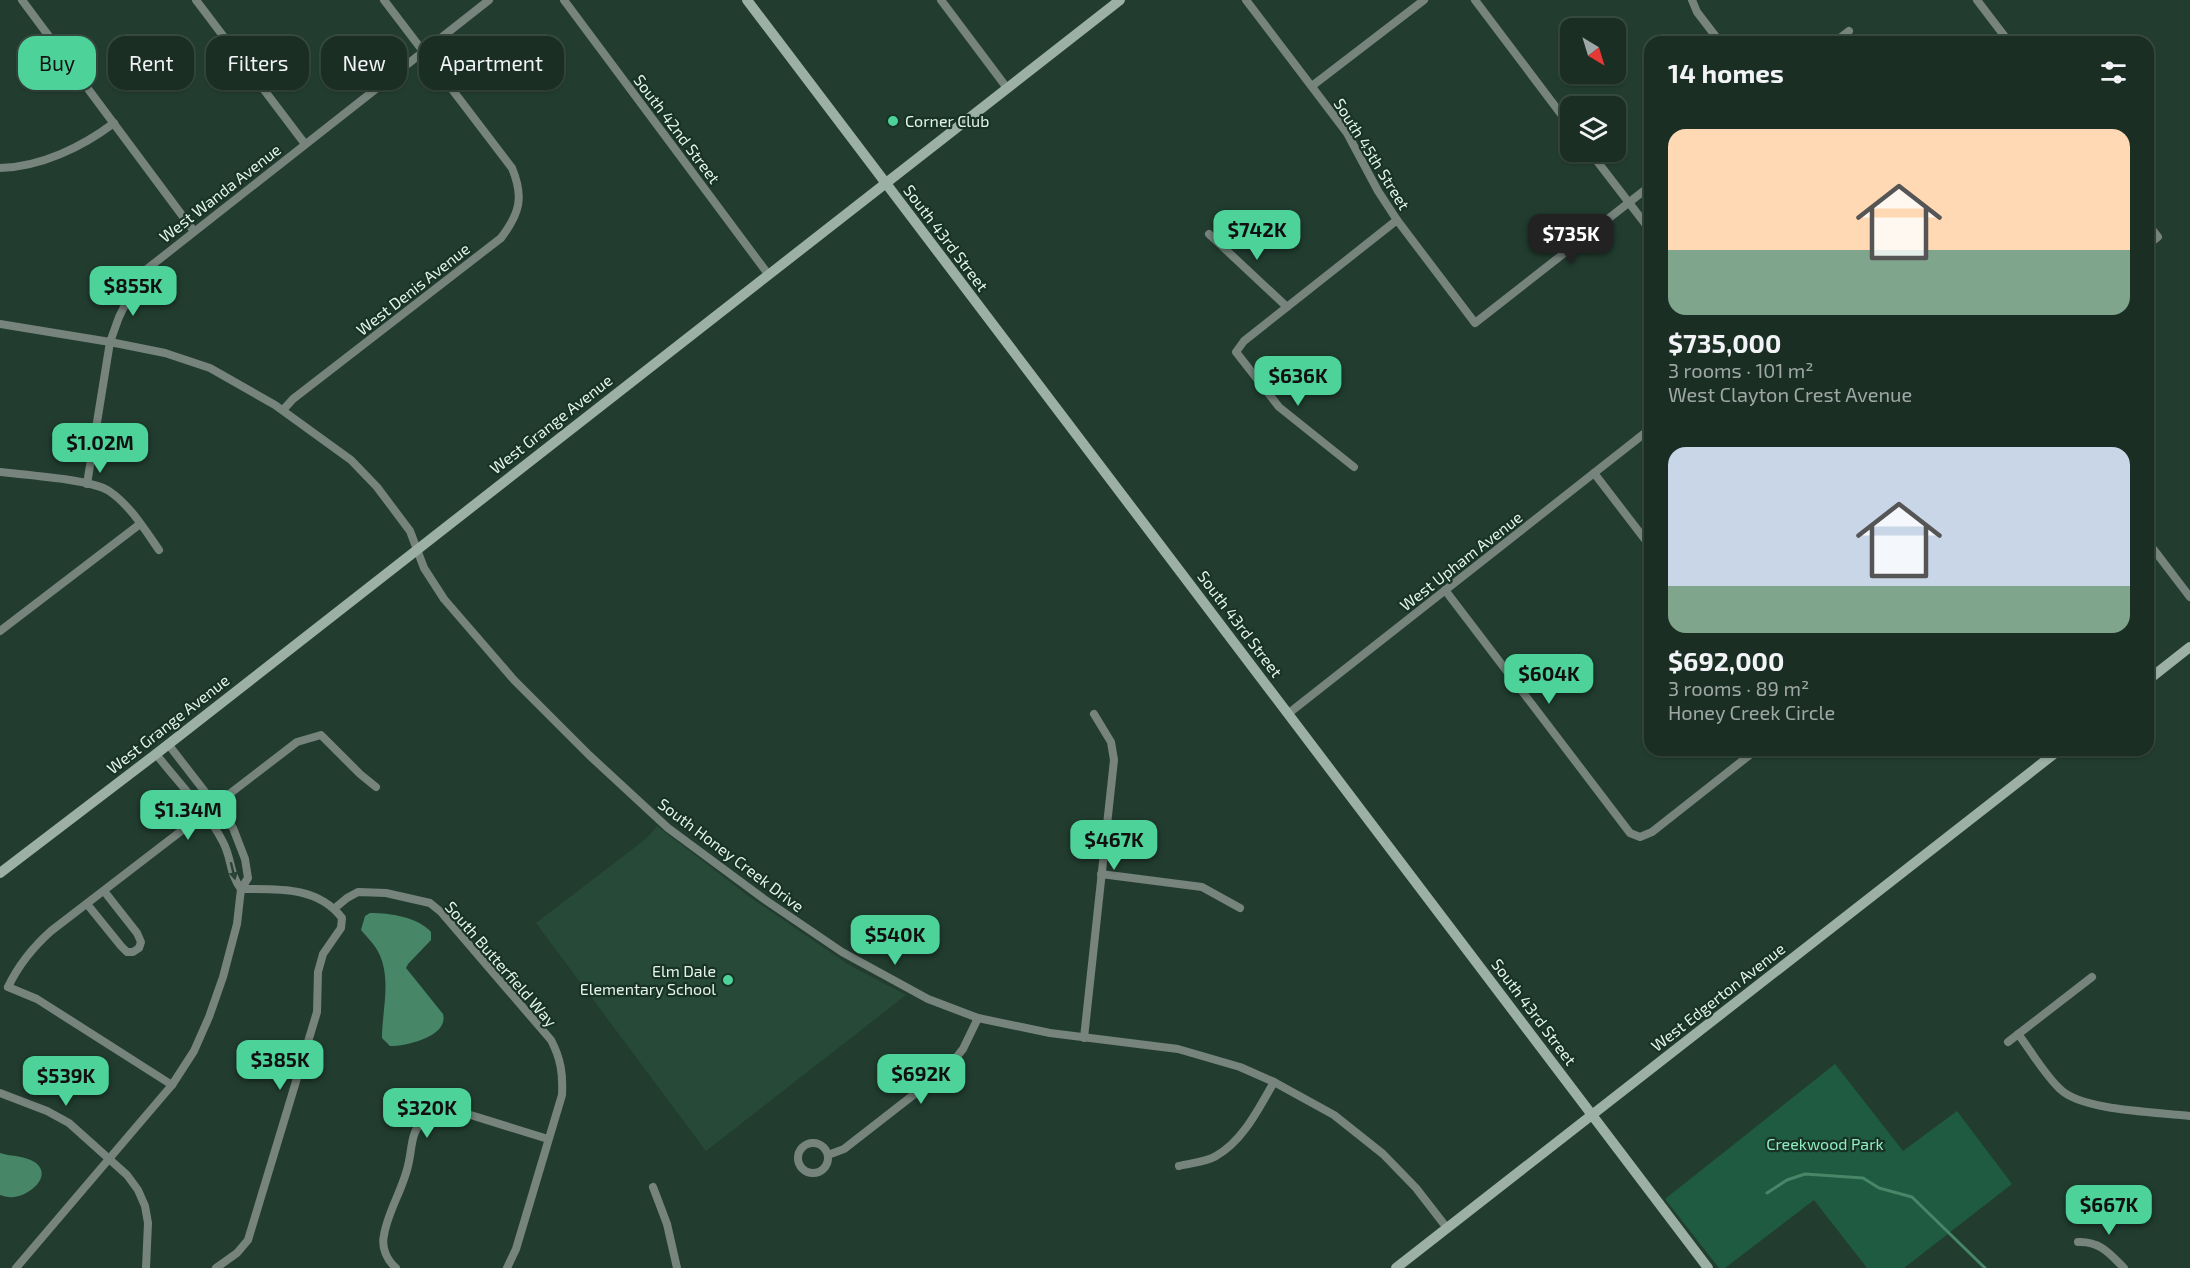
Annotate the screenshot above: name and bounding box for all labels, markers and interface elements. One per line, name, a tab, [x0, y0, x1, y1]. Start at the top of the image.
north arrow	[1560, 18, 1626, 84]
map controls	[1560, 18, 1626, 162]
chip: Buy	[18, 36, 96, 90]
chip: Rent	[108, 36, 194, 90]
chip: Filters	[206, 36, 309, 90]
chip: New	[321, 36, 407, 90]
chip: Apartment	[419, 36, 564, 90]
icon: filters	[2097, 56, 2130, 89]
text: 14 homes	[1668, 57, 1784, 88]
street label: South 42nd Street	[630, 70, 725, 187]
street label: South 45th Street	[1330, 94, 1414, 213]
button: layers	[1560, 96, 1626, 162]
place label: Corner Club	[905, 111, 989, 130]
marker: Corner Club	[886, 114, 900, 128]
street label: West Wanda Avenue	[155, 139, 284, 246]
icon: home	[1845, 168, 1953, 276]
street label: South 43rd Street	[900, 181, 993, 295]
pin: $742K	[1215, 210, 1299, 261]
pin: $735K	[1529, 214, 1613, 265]
text: $742K	[1227, 217, 1287, 241]
text: $735K	[1542, 221, 1600, 245]
street label: West Denis Avenue	[352, 238, 473, 339]
pin: $855K	[91, 266, 175, 317]
text: $855K	[104, 273, 162, 297]
text: $735,000	[1668, 327, 1781, 358]
pin: $636K	[1256, 356, 1340, 407]
text: 3 rooms · 101 m²	[1668, 358, 1814, 382]
text: $636K	[1268, 363, 1328, 387]
street label: West Grange Avenue	[486, 370, 616, 477]
text: West Clayton Crest Avenue	[1668, 382, 1912, 406]
pin: $1.02M	[51, 423, 149, 474]
text: $1.02M	[66, 430, 134, 454]
icon: home	[1845, 486, 1953, 594]
street label: West Upham Avenue	[1396, 507, 1526, 614]
street label: South 43rd Street	[1194, 567, 1287, 681]
text: $692,000	[1668, 645, 1784, 676]
pin: $604K	[1507, 654, 1591, 705]
text: $604K	[1518, 661, 1580, 685]
street label: West Grange Avenue	[103, 670, 233, 777]
text: 3 rooms · 89 m²	[1668, 676, 1809, 700]
text: Honey Creek Circle	[1668, 700, 1835, 724]
pin: $1.34M	[139, 790, 237, 841]
street label: South Honey Creek Drive	[655, 794, 808, 916]
text: $1.34M	[154, 797, 222, 821]
pin: $467K	[1072, 820, 1156, 871]
text: $467K	[1084, 827, 1144, 851]
one-way arrow	[228, 862, 238, 881]
street label: South Butterfield Way	[442, 897, 561, 1031]
pin: $540K	[853, 915, 937, 966]
text: $540K	[865, 922, 925, 946]
street label: West Edgerton Avenue	[1647, 938, 1788, 1055]
street label: South 43rd Street	[1488, 955, 1581, 1069]
place label: Elm Dale Elementary School	[580, 961, 716, 998]
marker: Elm Dale Elementary School	[721, 973, 735, 987]
pin: $385K	[238, 1040, 322, 1091]
text: $385K	[250, 1047, 310, 1071]
pin: $692K	[879, 1054, 963, 1105]
pin: $539K	[24, 1056, 108, 1107]
text: $692K	[891, 1061, 951, 1085]
text: $539K	[37, 1063, 95, 1087]
pin: $320K	[385, 1088, 469, 1139]
text: $320K	[397, 1095, 457, 1119]
park label: Creekwood Park	[1766, 1134, 1884, 1153]
pin: $667K	[2067, 1185, 2151, 1236]
text: $667K	[2080, 1192, 2138, 1216]

